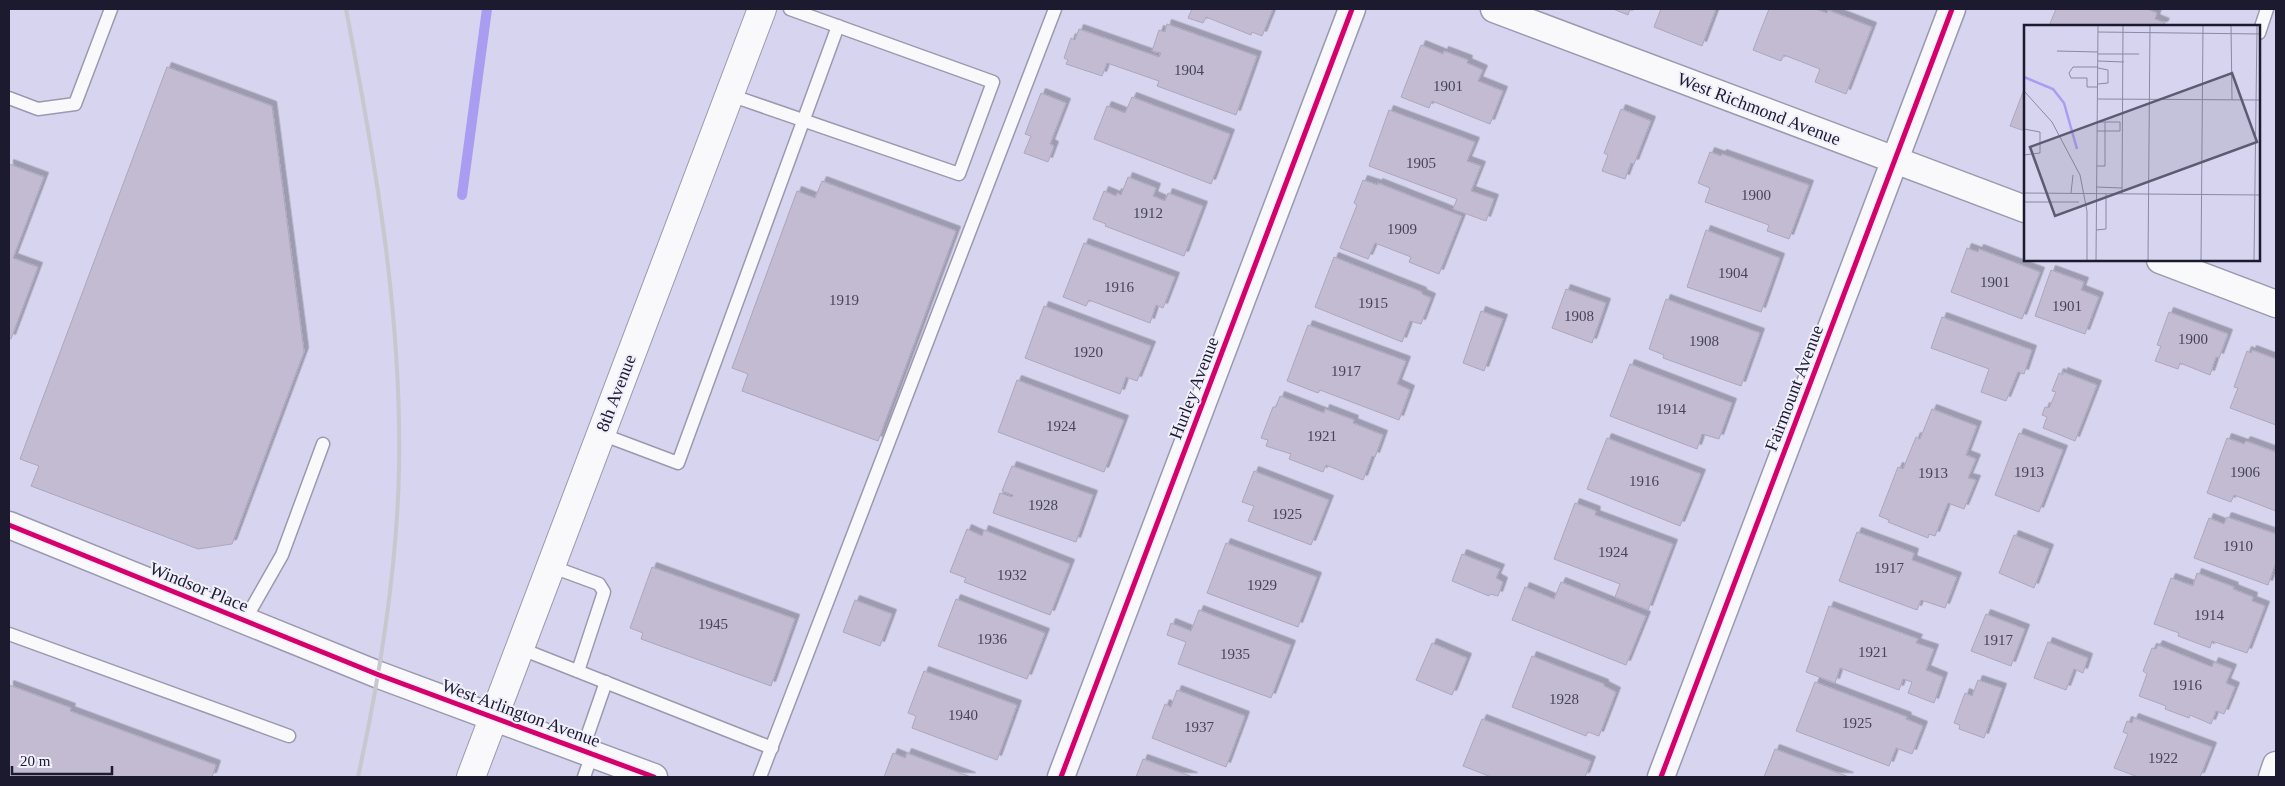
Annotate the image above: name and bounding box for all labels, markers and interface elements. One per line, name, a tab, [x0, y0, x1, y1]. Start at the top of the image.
inset map	[2024, 25, 2260, 261]
house number: 1904	[1174, 62, 1205, 78]
street label: West Richmond Avenue	[1675, 69, 1843, 149]
house number: 1901	[1433, 78, 1463, 94]
house number: 1905	[1406, 155, 1436, 171]
house number: 1900	[1741, 187, 1771, 203]
house number: 1912	[1133, 205, 1163, 221]
house number: 1909	[1387, 221, 1417, 237]
house number: 1904	[1718, 265, 1749, 281]
house number: 1901	[1980, 274, 2010, 290]
house number: 1916	[1104, 279, 1135, 295]
house number: 1919	[829, 292, 859, 308]
house number: 1915	[1358, 295, 1388, 311]
house number: 1901	[2052, 298, 2082, 314]
house number: 1908	[1564, 308, 1594, 324]
street label: Fairmount Avenue	[1761, 322, 1827, 454]
house number: 1900	[2178, 331, 2208, 347]
house number: 1908	[1689, 333, 1719, 349]
street label: Hurley Avenue	[1165, 334, 1223, 442]
house number: 1920	[1073, 344, 1103, 360]
street label: 8th Avenue	[592, 352, 640, 434]
house number: 1917	[1331, 363, 1362, 379]
house number: 1914	[1656, 401, 1687, 417]
house number: 1924	[1046, 418, 1077, 434]
house number: 1921	[1307, 428, 1337, 444]
house number: 1913	[2014, 464, 2044, 480]
house number: 1906	[2230, 464, 2261, 480]
house number: 1913	[1918, 465, 1948, 481]
house number: 1916	[1629, 473, 1660, 489]
house number: 1928	[1028, 497, 1058, 513]
house number: 1925	[1272, 506, 1302, 522]
house number: 1910	[2223, 538, 2253, 554]
house number: 1924	[1598, 544, 1629, 560]
street label: Windsor Place	[147, 558, 251, 616]
house number: 1917	[1874, 560, 1905, 576]
house number: 1932	[997, 567, 1027, 583]
house number: 1929	[1247, 577, 1277, 593]
house number: 1914	[2194, 607, 2225, 623]
house number: 1945	[698, 616, 728, 632]
house number: 1936	[977, 631, 1008, 647]
house number: 1917	[1983, 632, 2014, 648]
house number: 1921	[1858, 644, 1888, 660]
house number: 1935	[1220, 646, 1250, 662]
street label: West Arlington Avenue	[439, 675, 603, 751]
house number: 1916	[2172, 677, 2203, 693]
house number: 1928	[1549, 691, 1579, 707]
house number: 1940	[948, 707, 978, 723]
house number: 1925	[1842, 715, 1872, 731]
house number: 1937	[1184, 719, 1215, 735]
scale bar	[12, 744, 112, 776]
house number: 1922	[2148, 750, 2178, 766]
text: 20 m	[20, 753, 51, 769]

